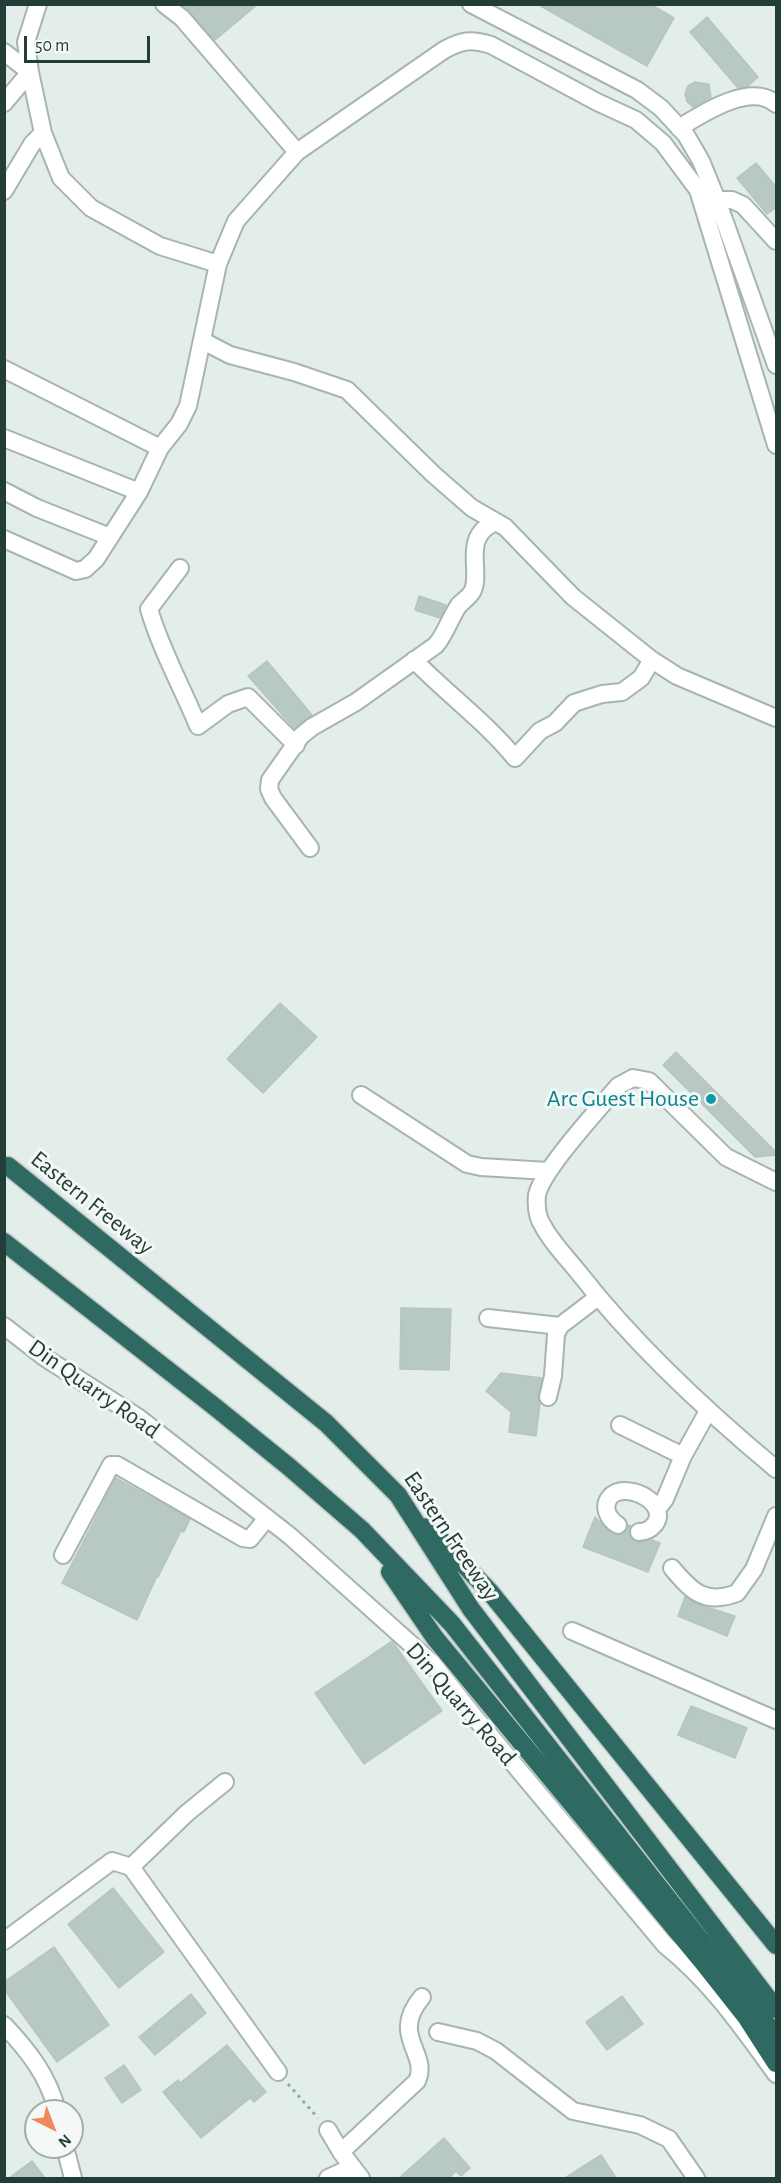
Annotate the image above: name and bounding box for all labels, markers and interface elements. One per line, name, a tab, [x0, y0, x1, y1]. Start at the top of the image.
scale bar	[27, 24, 153, 62]
text: 50 m	[35, 37, 69, 55]
place label: Arc Guest House	[547, 1085, 699, 1113]
marker: Arc Guest House	[704, 1092, 718, 1106]
street label: Eastern Freeway	[25, 1145, 159, 1261]
street label: Din Quarry Road	[23, 1333, 165, 1445]
street label: Eastern Freeway	[397, 1466, 505, 1606]
street label: Din Quarry Road	[400, 1637, 522, 1771]
north arrow	[24, 2099, 84, 2159]
text: N	[55, 2131, 74, 2151]

